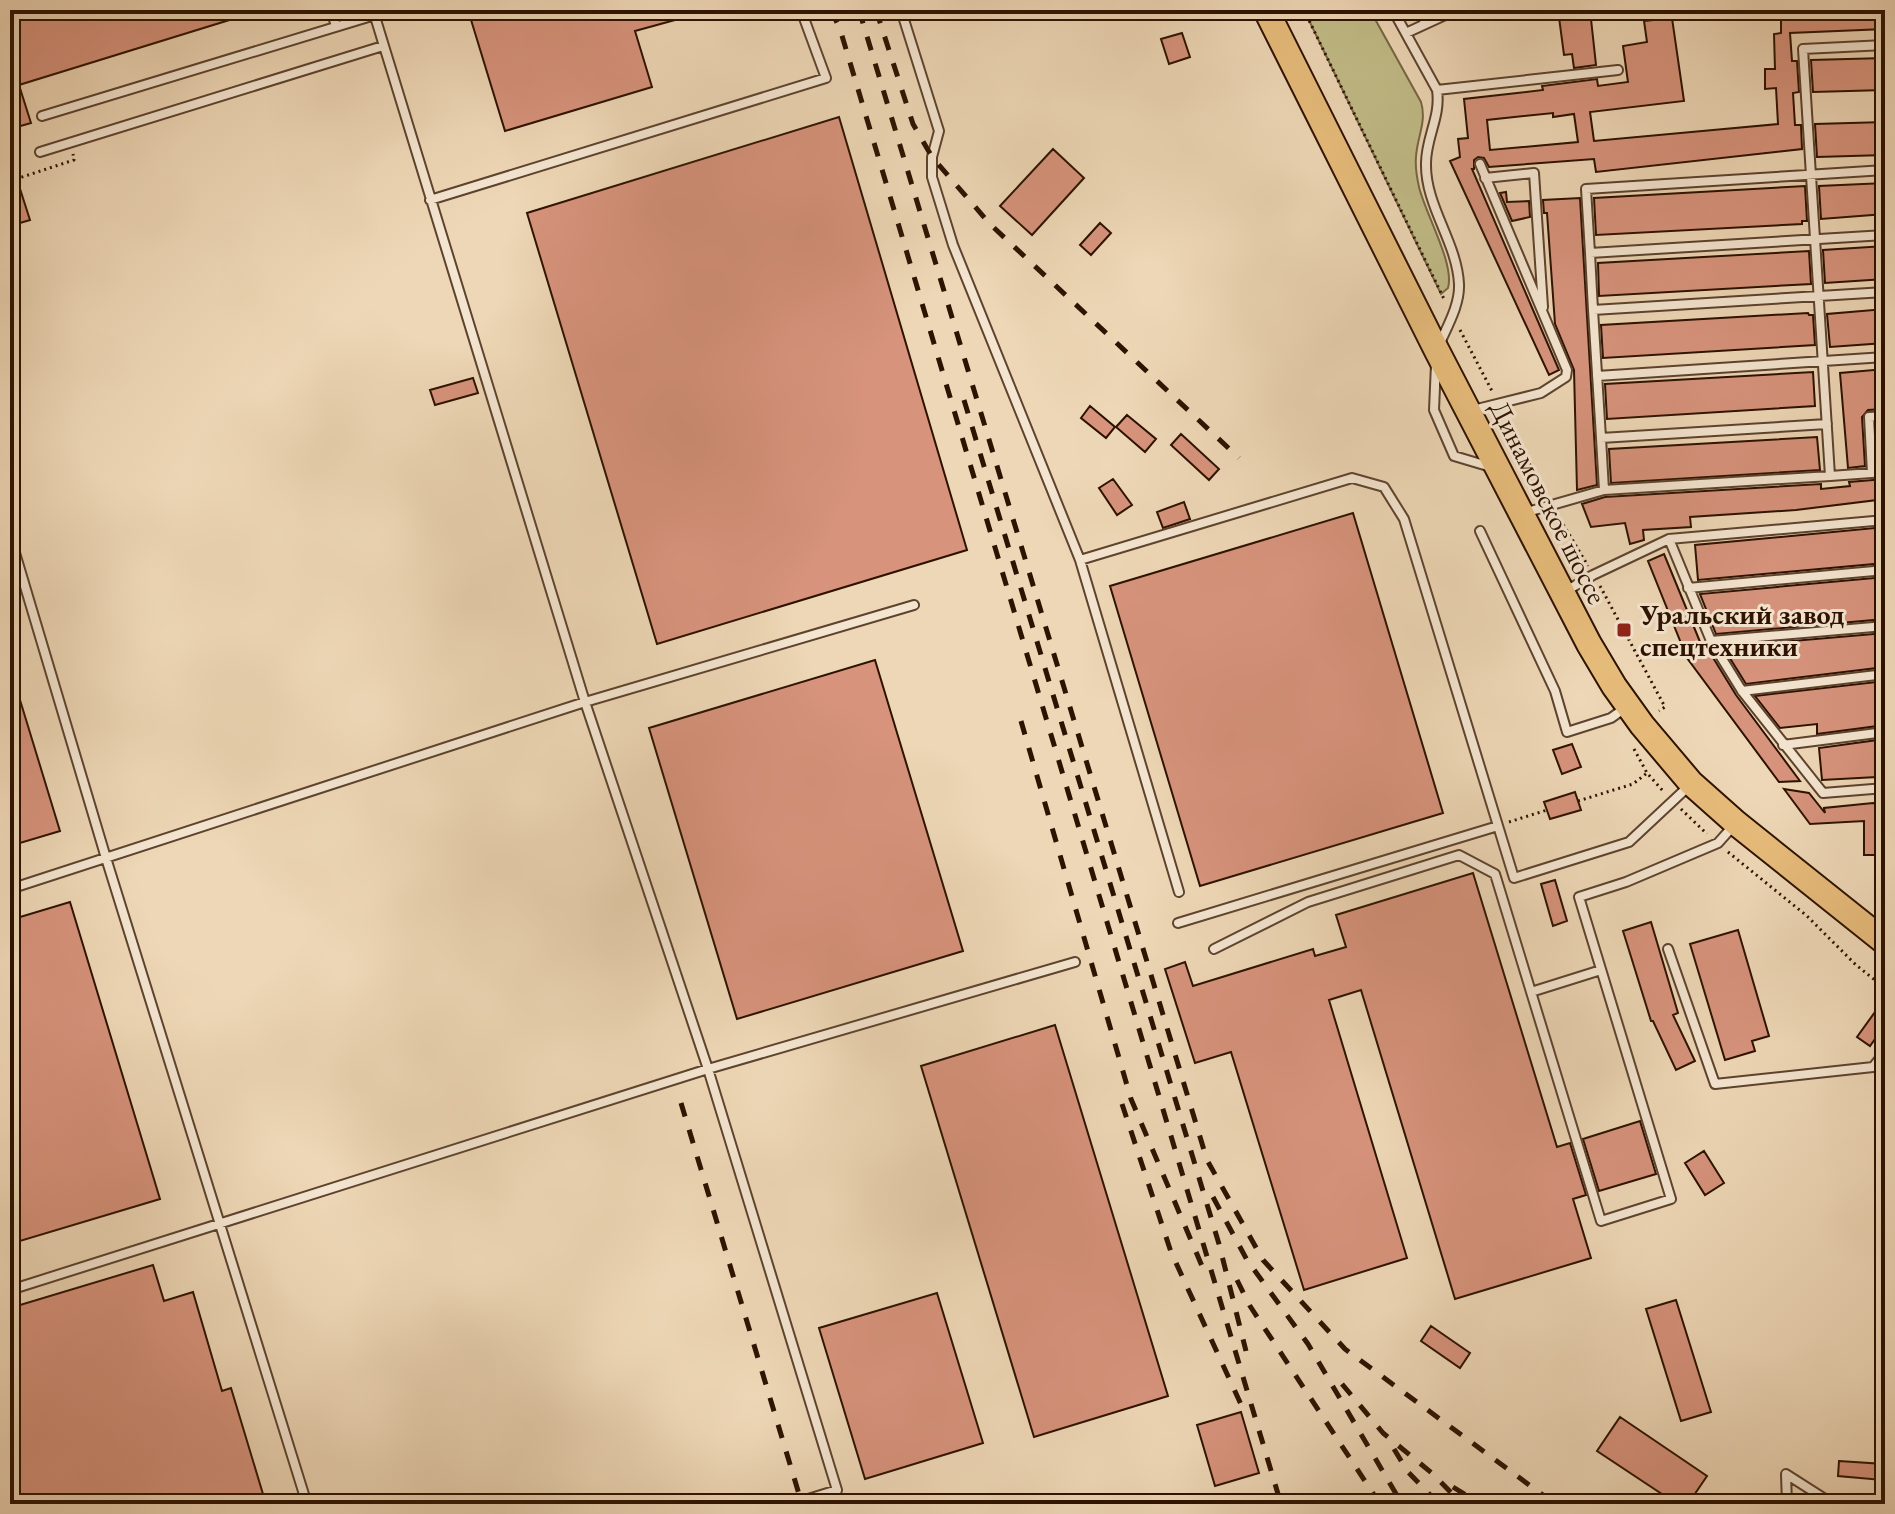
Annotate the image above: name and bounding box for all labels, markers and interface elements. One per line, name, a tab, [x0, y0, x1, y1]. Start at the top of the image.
street label: Динамовское шоссе	[1482, 394, 1616, 610]
place label: Уральский завод спецтехники	[1639, 596, 1845, 664]
marker: Уральский завод спецтехники	[1615, 621, 1633, 639]

